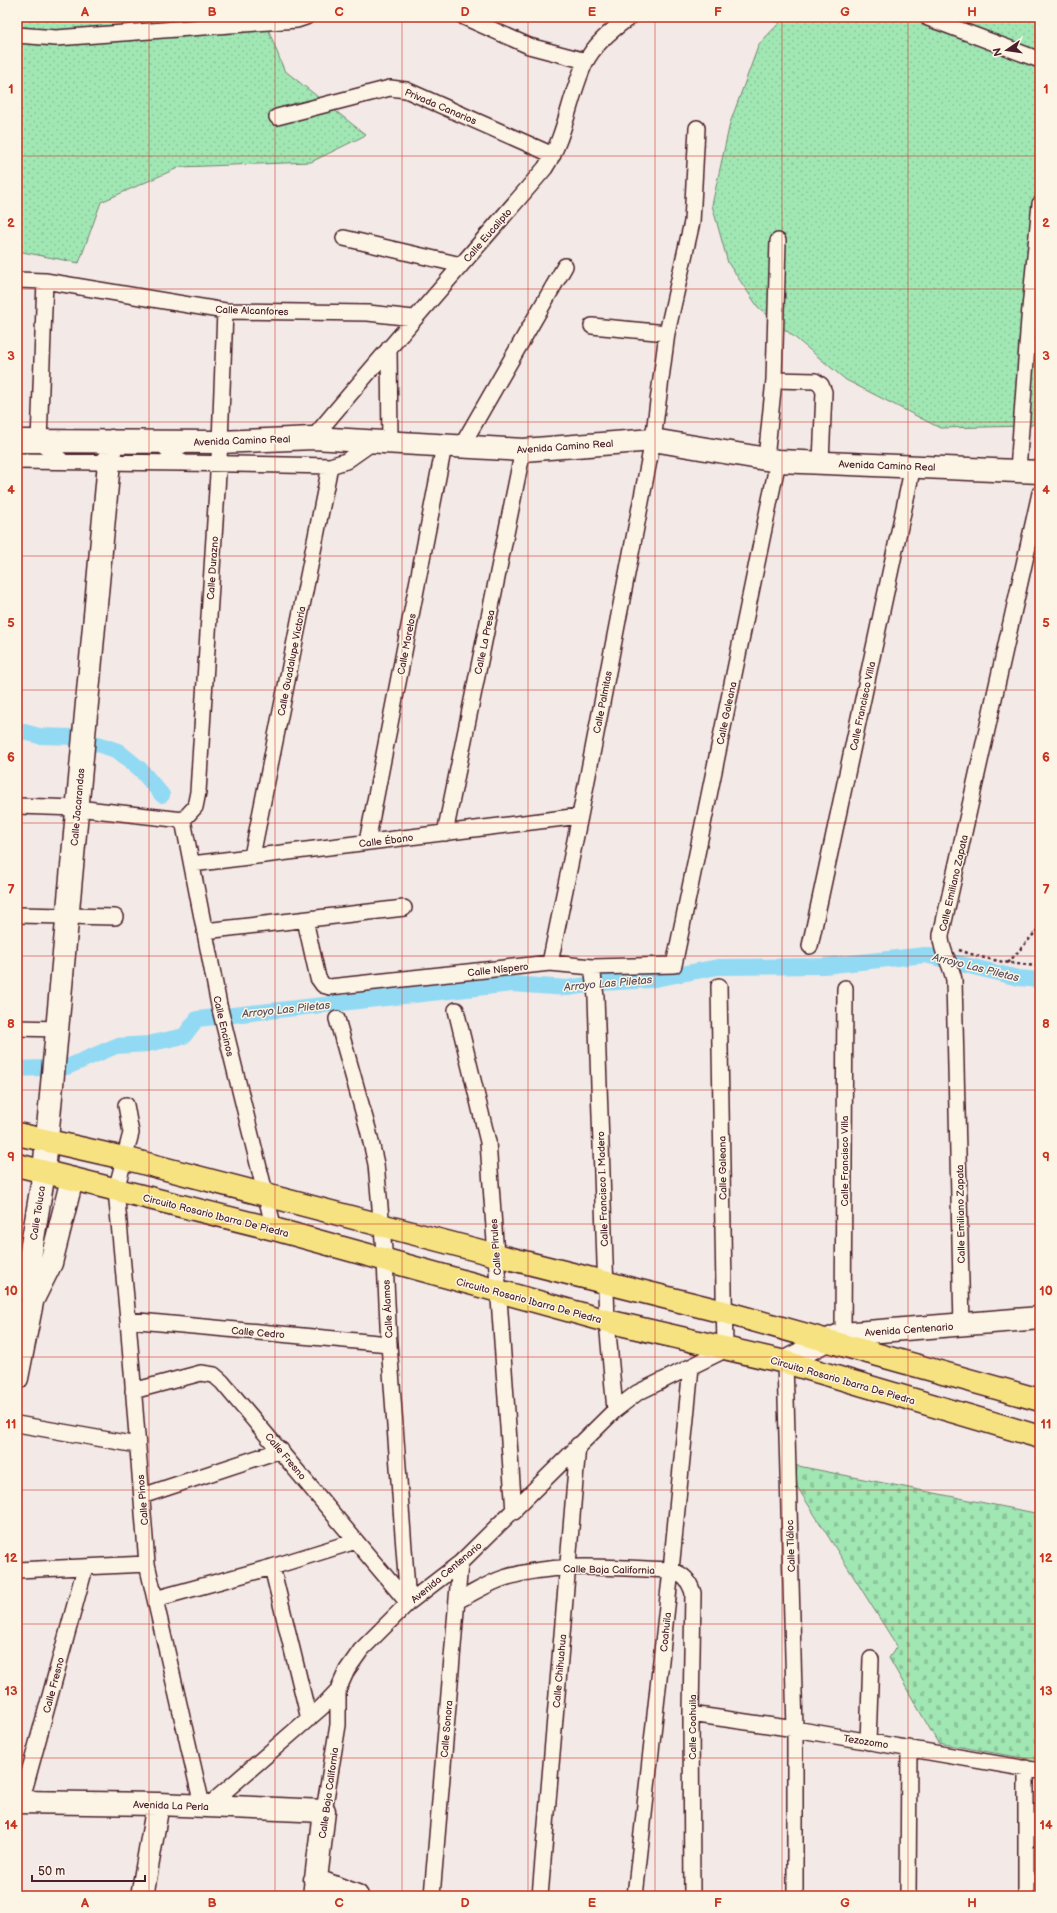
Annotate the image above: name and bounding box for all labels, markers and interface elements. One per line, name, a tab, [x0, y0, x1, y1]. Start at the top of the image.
text: A	[80, 4, 89, 20]
text: B	[207, 4, 217, 20]
text: C	[334, 4, 344, 20]
text: D	[460, 4, 470, 20]
text: E	[588, 4, 597, 20]
text: F	[714, 4, 722, 20]
text: G	[840, 4, 850, 20]
text: H	[967, 4, 977, 20]
north arrow	[987, 30, 1027, 70]
text: N	[990, 47, 1005, 58]
text: 1	[8, 81, 14, 97]
text: 1	[1043, 81, 1049, 97]
street label: Privada Canarios	[403, 86, 478, 128]
street label: Calle Eucalipto	[461, 206, 515, 265]
text: 2	[7, 215, 15, 231]
text: 2	[1042, 215, 1050, 231]
street label: Calle Alcanfores	[215, 304, 289, 318]
text: 3	[7, 348, 15, 364]
text: 3	[1042, 348, 1050, 364]
street label: Avenida Camino Real	[193, 433, 291, 449]
street label: Avenida Camino Real	[516, 438, 614, 456]
street label: Avenida Camino Real	[838, 458, 936, 474]
text: 4	[7, 482, 15, 498]
text: 4	[1042, 482, 1050, 498]
street label: Calle Durazno	[205, 536, 221, 600]
street label: Calle Guadalupe Victoria	[275, 605, 309, 717]
street label: Calle La Presa	[472, 608, 498, 676]
street label: Calle Morelos	[395, 612, 419, 676]
text: 5	[7, 615, 15, 631]
text: 5	[1042, 615, 1050, 631]
street label: Calle Francisco Villa	[848, 660, 878, 752]
street label: Calle Palmitas	[591, 670, 615, 735]
street label: Calle Galeana	[714, 680, 740, 746]
text: 6	[7, 749, 15, 765]
text: 6	[1042, 749, 1050, 765]
street label: Calle Jacarandas	[69, 768, 87, 846]
street label: Calle Ébano	[358, 832, 414, 850]
street label: Calle Emiliano Zapata	[937, 833, 971, 933]
text: 7	[7, 882, 15, 898]
text: 7	[1042, 882, 1050, 898]
water label: Arroyo Las Piletas	[930, 950, 1021, 985]
street label: Calle Níspero	[467, 961, 530, 979]
water label: Arroyo Las Piletas	[562, 973, 653, 994]
street label: Calle Encinos	[210, 995, 236, 1058]
water label: Arroyo Las Piletas	[240, 998, 331, 1021]
text: 8	[7, 1016, 15, 1032]
text: 8	[1042, 1016, 1050, 1032]
street label: Calle Francisco Villa	[839, 1115, 851, 1207]
street label: Calle Francisco I. Madero	[595, 1131, 611, 1247]
street label: Calle Galeana	[716, 1136, 730, 1200]
text: 9	[7, 1149, 15, 1165]
text: 9	[1042, 1149, 1050, 1165]
street label: Calle Emiliano Zapata	[954, 1164, 968, 1264]
street label: Calle Toluca	[28, 1185, 48, 1241]
street label: Circuito Rosario Ibarra De Piedra	[142, 1192, 290, 1240]
street label: Calle Pirules	[488, 1218, 504, 1276]
street label: Circuito Rosario Ibarra De Piedra	[455, 1276, 603, 1326]
street label: Calle Álamos	[380, 1279, 396, 1339]
text: 10	[4, 1283, 18, 1299]
text: 10	[1039, 1283, 1053, 1299]
street label: Avenida Centenario	[864, 1321, 954, 1339]
street label: Calle Cedro	[231, 1325, 285, 1341]
street label: Circuito Rosario Ibarra De Piedra	[769, 1355, 917, 1407]
text: 11	[6, 1416, 16, 1432]
text: 11	[1041, 1416, 1051, 1432]
street label: Calle Fresno	[262, 1431, 308, 1483]
street label: Calle Pinos	[135, 1474, 151, 1526]
street label: Calle Tláloc	[784, 1520, 798, 1572]
street label: Avenida Centenario	[409, 1539, 485, 1606]
text: 12	[4, 1550, 18, 1566]
text: 12	[1039, 1550, 1053, 1566]
street label: Calle Baja California	[563, 1563, 655, 1577]
street label: Coahuila	[658, 1611, 674, 1652]
street label: Calle Chihuahua	[551, 1633, 569, 1709]
street label: Calle Fresno	[41, 1656, 67, 1715]
text: 13	[4, 1683, 18, 1699]
text: 13	[1039, 1683, 1053, 1699]
street label: Calle Coahuila	[687, 1694, 699, 1760]
street label: Calle Sonora	[439, 1699, 456, 1758]
street label: Tezozomo	[842, 1733, 890, 1752]
street label: Calle Baja California	[317, 1746, 341, 1840]
street label: Avenida La Perla	[133, 1799, 209, 1813]
text: 14	[4, 1817, 18, 1833]
text: 14	[1039, 1817, 1053, 1833]
scale bar	[32, 1857, 145, 1883]
text: 50 m	[38, 1864, 65, 1879]
text: A	[80, 1895, 89, 1911]
text: B	[207, 1895, 217, 1911]
text: C	[334, 1895, 344, 1911]
text: D	[460, 1895, 470, 1911]
text: E	[588, 1895, 597, 1911]
text: F	[714, 1895, 722, 1911]
text: G	[840, 1895, 850, 1911]
text: H	[967, 1895, 977, 1911]

